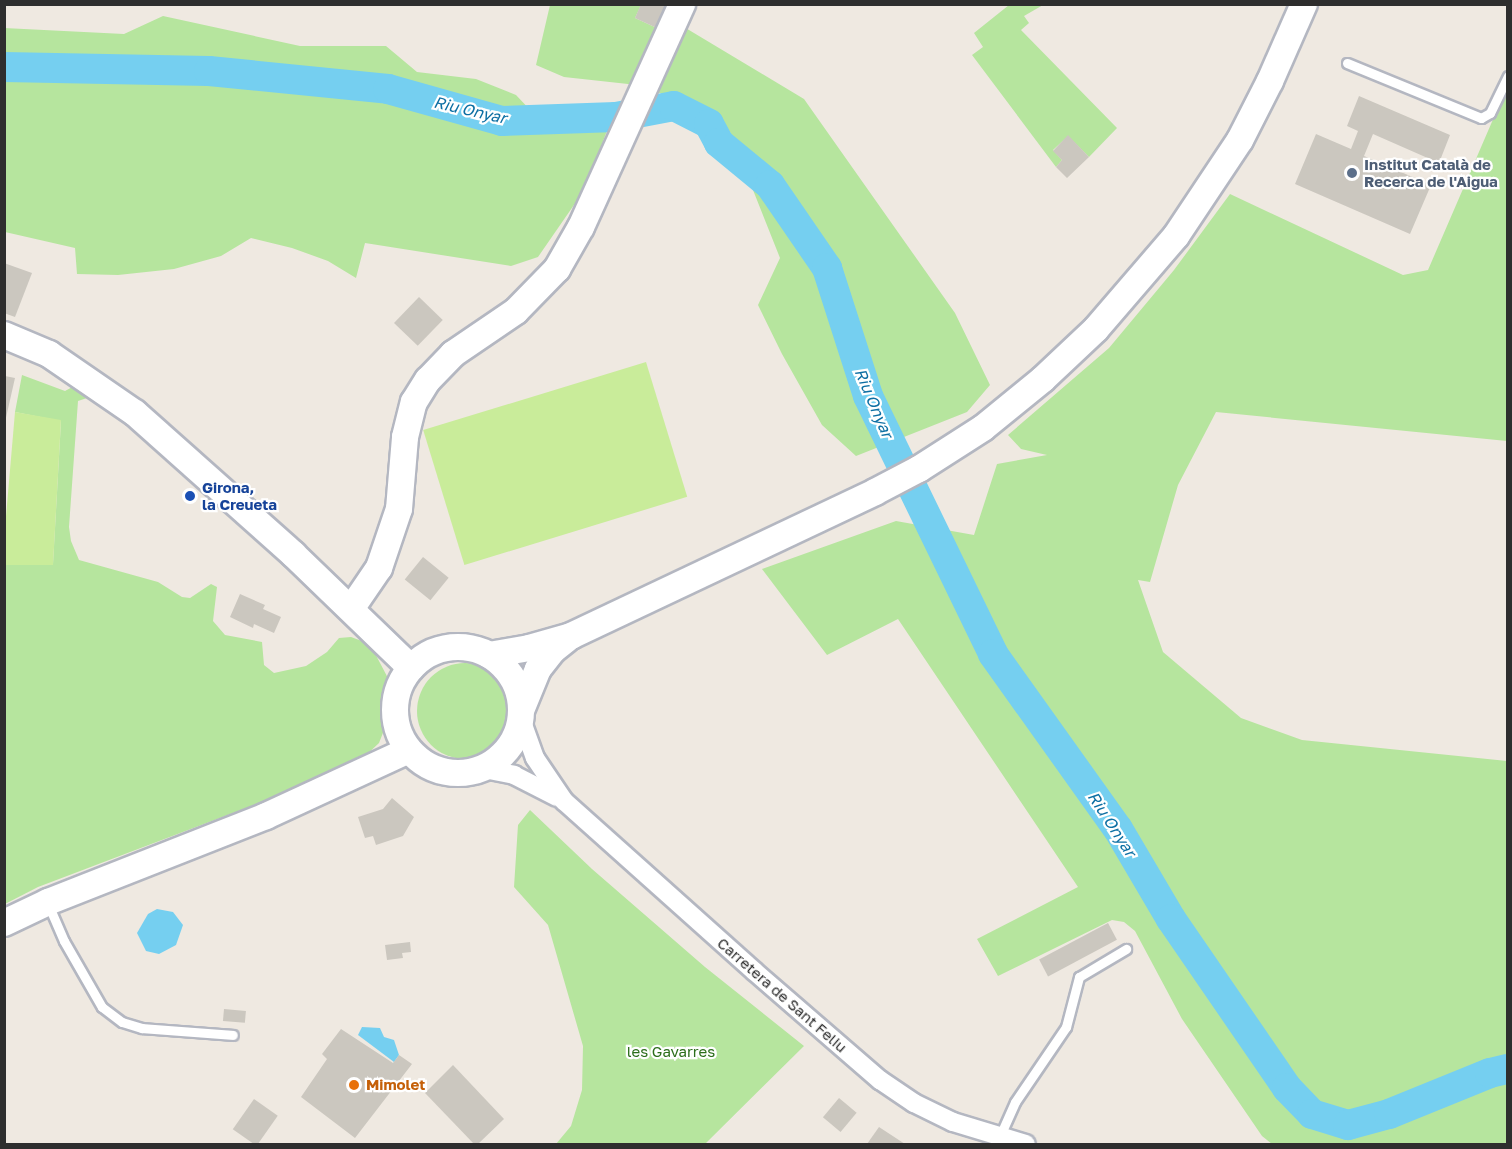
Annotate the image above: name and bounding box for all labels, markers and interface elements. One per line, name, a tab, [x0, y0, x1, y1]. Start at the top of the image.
water label: Riu Onyar	[432, 92, 508, 128]
place label: Institut Català de Recerca de l'Aigua	[1364, 155, 1498, 190]
marker: Institut Català de Recerca de l'Aigua	[1345, 166, 1359, 180]
water label: Riu Onyar	[851, 365, 897, 441]
place label: Girona, la Creueta	[202, 478, 277, 513]
marker: Girona, la Creueta	[183, 489, 197, 503]
water label: Riu Onyar	[1084, 788, 1140, 860]
street label: Carretera de Sant Feliu	[714, 934, 850, 1056]
park label: les Gavarres	[627, 1043, 715, 1061]
place label: Mimolet	[366, 1076, 425, 1094]
marker: Mimolet	[347, 1078, 361, 1092]

